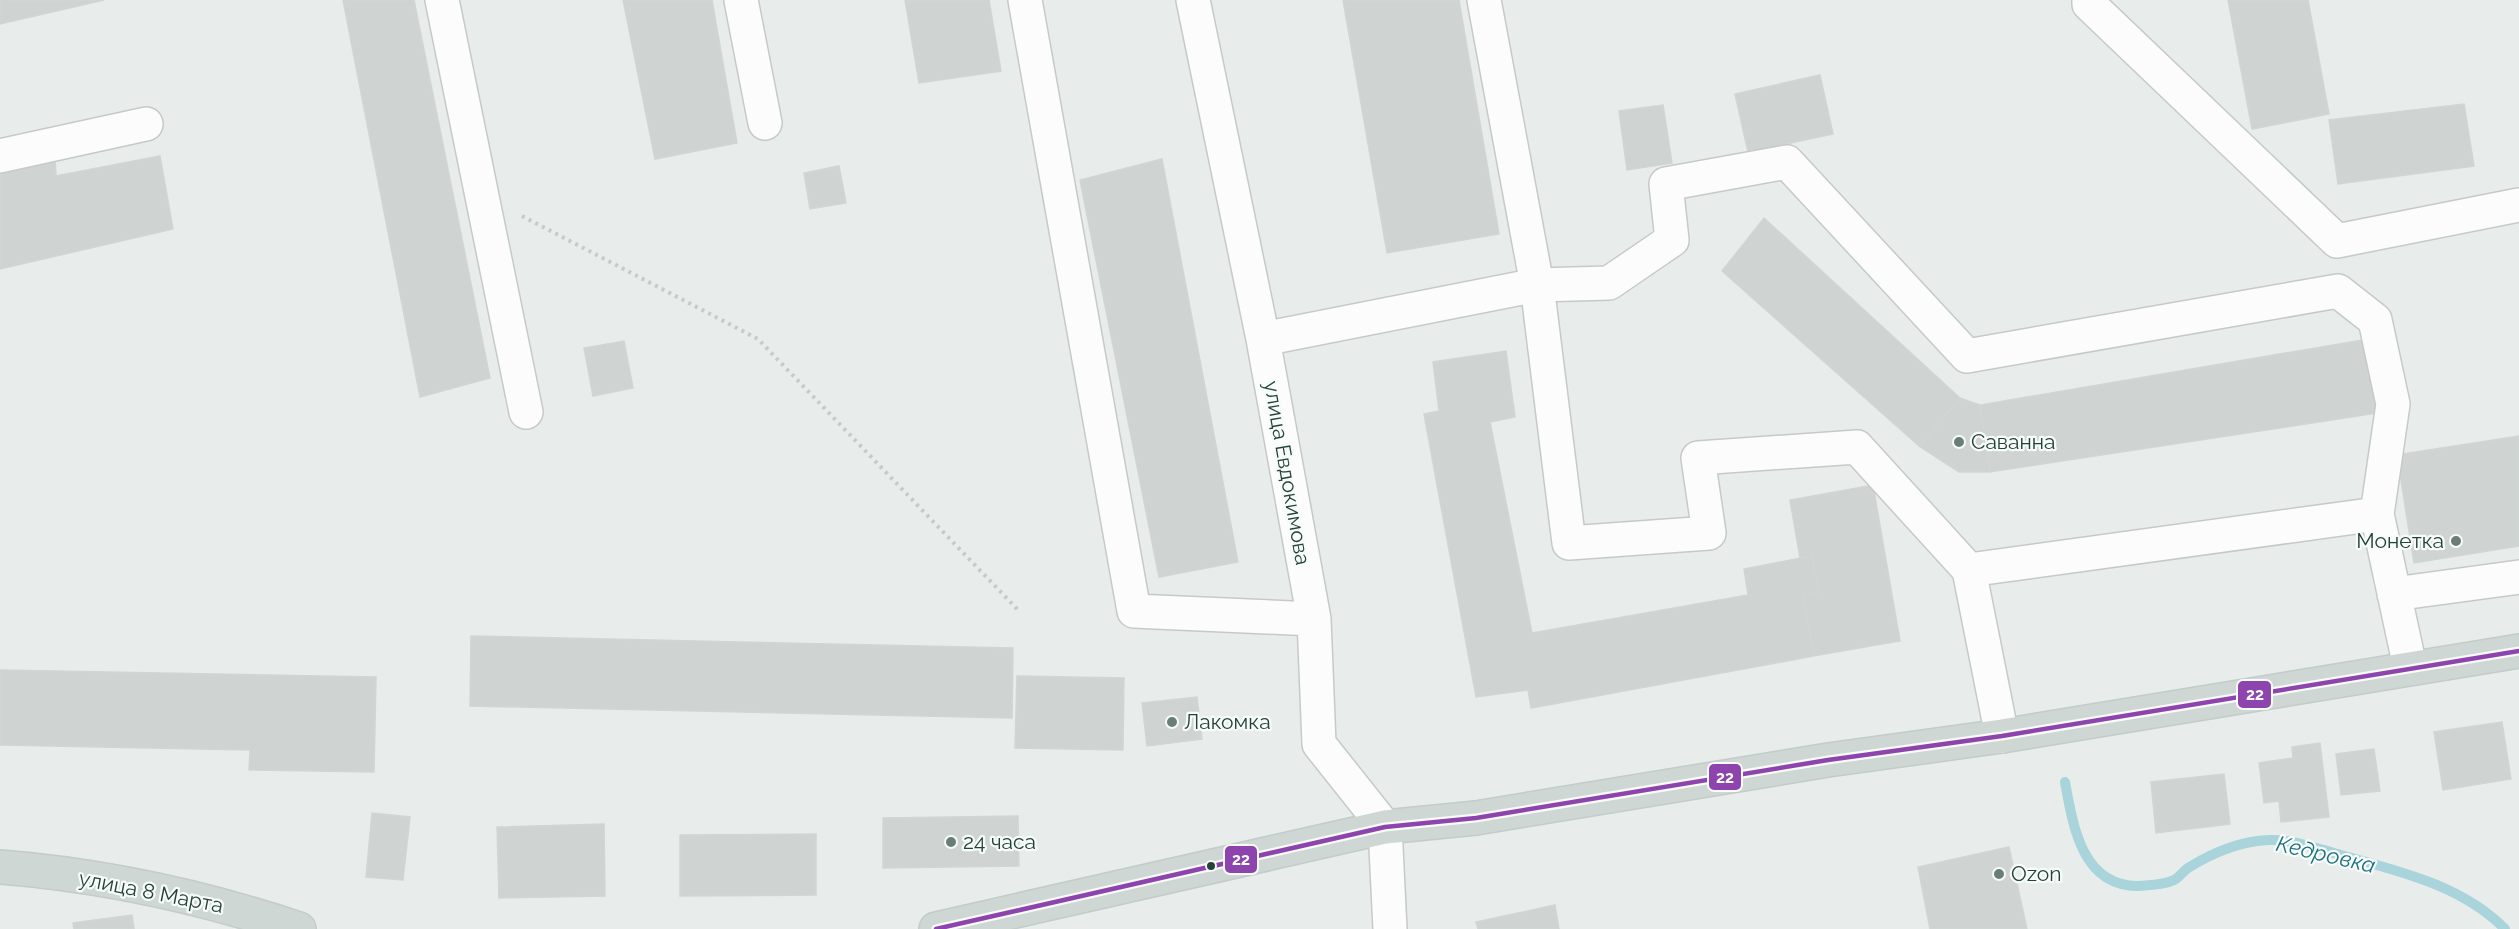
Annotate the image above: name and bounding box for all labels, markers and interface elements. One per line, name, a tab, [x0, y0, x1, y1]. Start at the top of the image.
street label: улица Евдокимова	[1259, 379, 1316, 567]
place label: Саванна	[1971, 429, 2055, 454]
marker: Саванна	[1952, 435, 1966, 449]
place label: Монетка	[2356, 528, 2444, 553]
marker: Монетка	[2449, 534, 2463, 548]
line badge: 22	[2237, 680, 2272, 709]
text: 22	[2246, 685, 2264, 704]
place label: Лакомка	[1184, 709, 1271, 734]
marker: Лакомка	[1165, 715, 1179, 729]
line badge: 22	[1708, 763, 1742, 791]
text: 22	[1716, 768, 1734, 787]
place label: 24 часа	[963, 829, 1036, 854]
water label: Кедровка	[2274, 830, 2378, 878]
marker: 24 часа	[944, 835, 958, 849]
line badge: 22	[1224, 845, 1258, 874]
text: 22	[1232, 850, 1250, 869]
unlabelled marker	[1205, 860, 1217, 872]
place label: Ozon	[2011, 861, 2062, 886]
street label: улица 8 Марта	[77, 865, 225, 918]
marker: Ozon	[1992, 867, 2006, 881]

